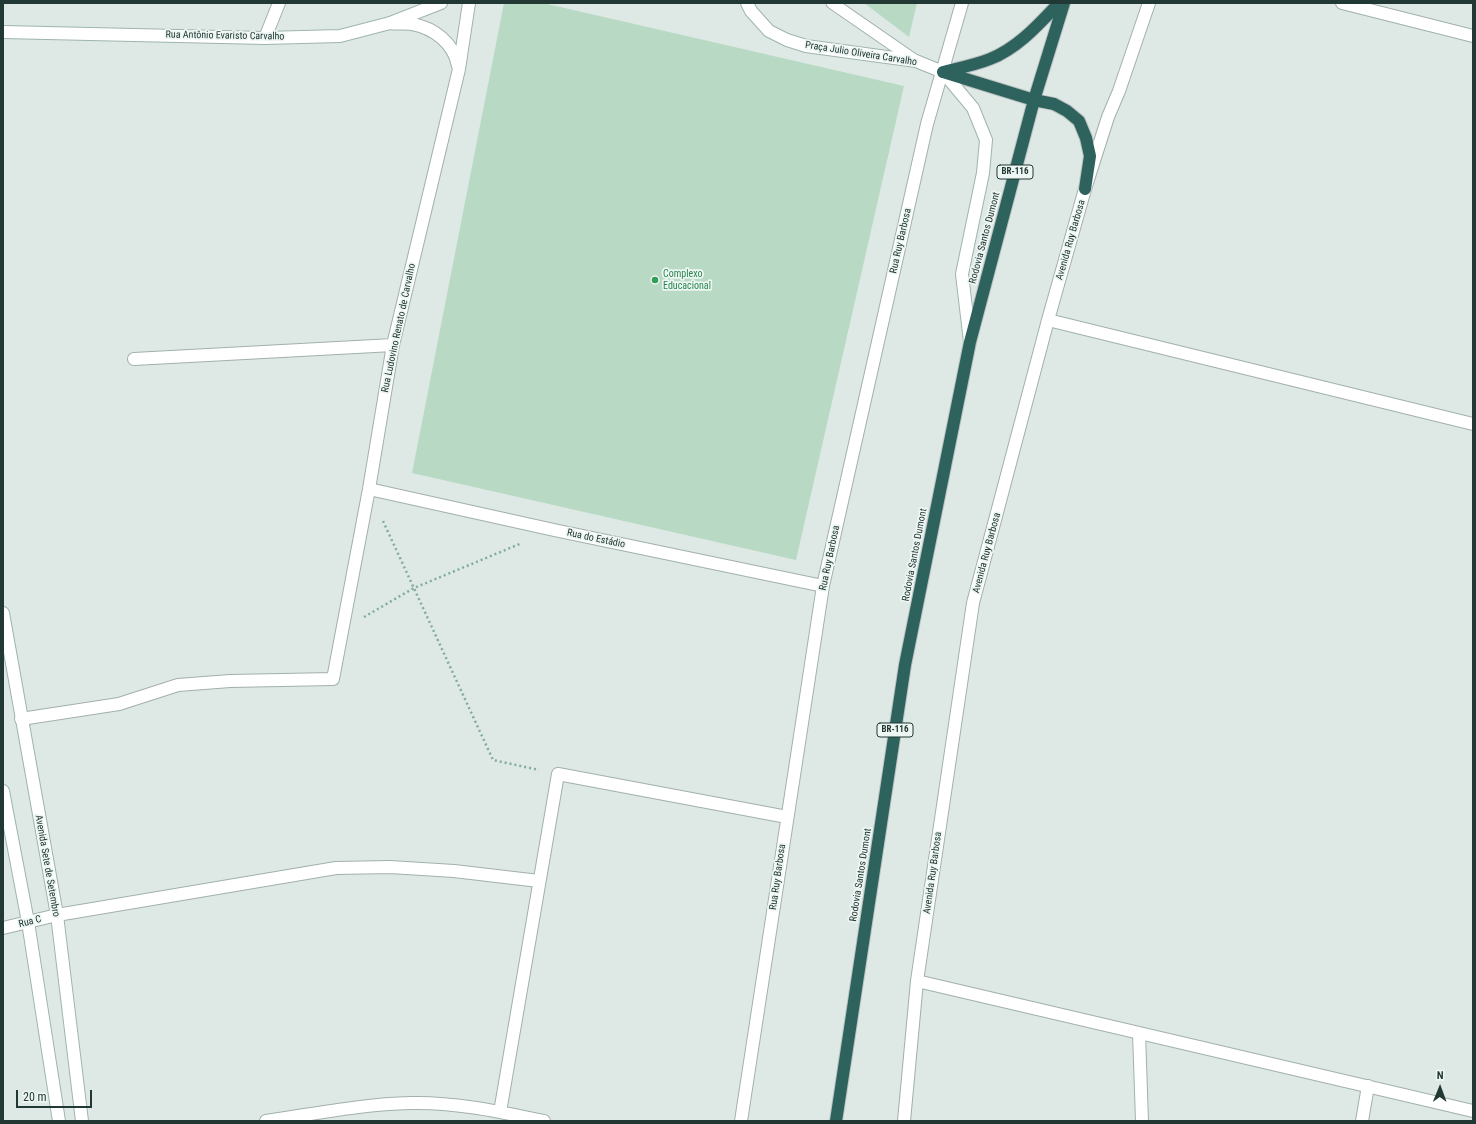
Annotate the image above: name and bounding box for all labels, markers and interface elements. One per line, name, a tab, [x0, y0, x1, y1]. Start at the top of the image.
street label: Rua Antônio Evaristo Carvalho	[165, 29, 285, 43]
street label: Praça Julio Oliveira Carvalho	[804, 39, 918, 69]
road number: BR-116	[997, 165, 1033, 179]
street label: Rodovia Santos Dumont	[967, 191, 1003, 285]
street label: Avenida Ruy Barbosa	[1054, 199, 1088, 281]
street label: Rua Ruy Barbosa	[888, 207, 914, 275]
street label: Rua Ludovino Renato de Carvalho	[379, 262, 419, 394]
place label: Complexo Educacional	[663, 268, 711, 292]
marker: Complexo Educacional	[650, 275, 660, 285]
street label: Rodovia Santos Dumont	[900, 508, 930, 602]
street label: Avenida Ruy Barbosa	[970, 511, 1004, 595]
street label: Rua Ruy Barbosa	[817, 524, 843, 592]
street label: Rua do Estádio	[566, 527, 626, 551]
road number: BR-116	[877, 723, 913, 737]
street label: Avenida Sete de Setembro	[32, 814, 62, 918]
street label: Rodovia Santos Dumont	[848, 827, 874, 923]
street label: Avenida Ruy Barbosa	[921, 831, 945, 915]
street label: Rua Ruy Barbosa	[767, 843, 789, 911]
street label: Rua C	[17, 913, 43, 931]
north arrow	[1420, 1068, 1460, 1108]
text: N	[1437, 1069, 1444, 1082]
scale bar	[18, 1082, 94, 1108]
text: 20 m	[23, 1090, 47, 1104]

